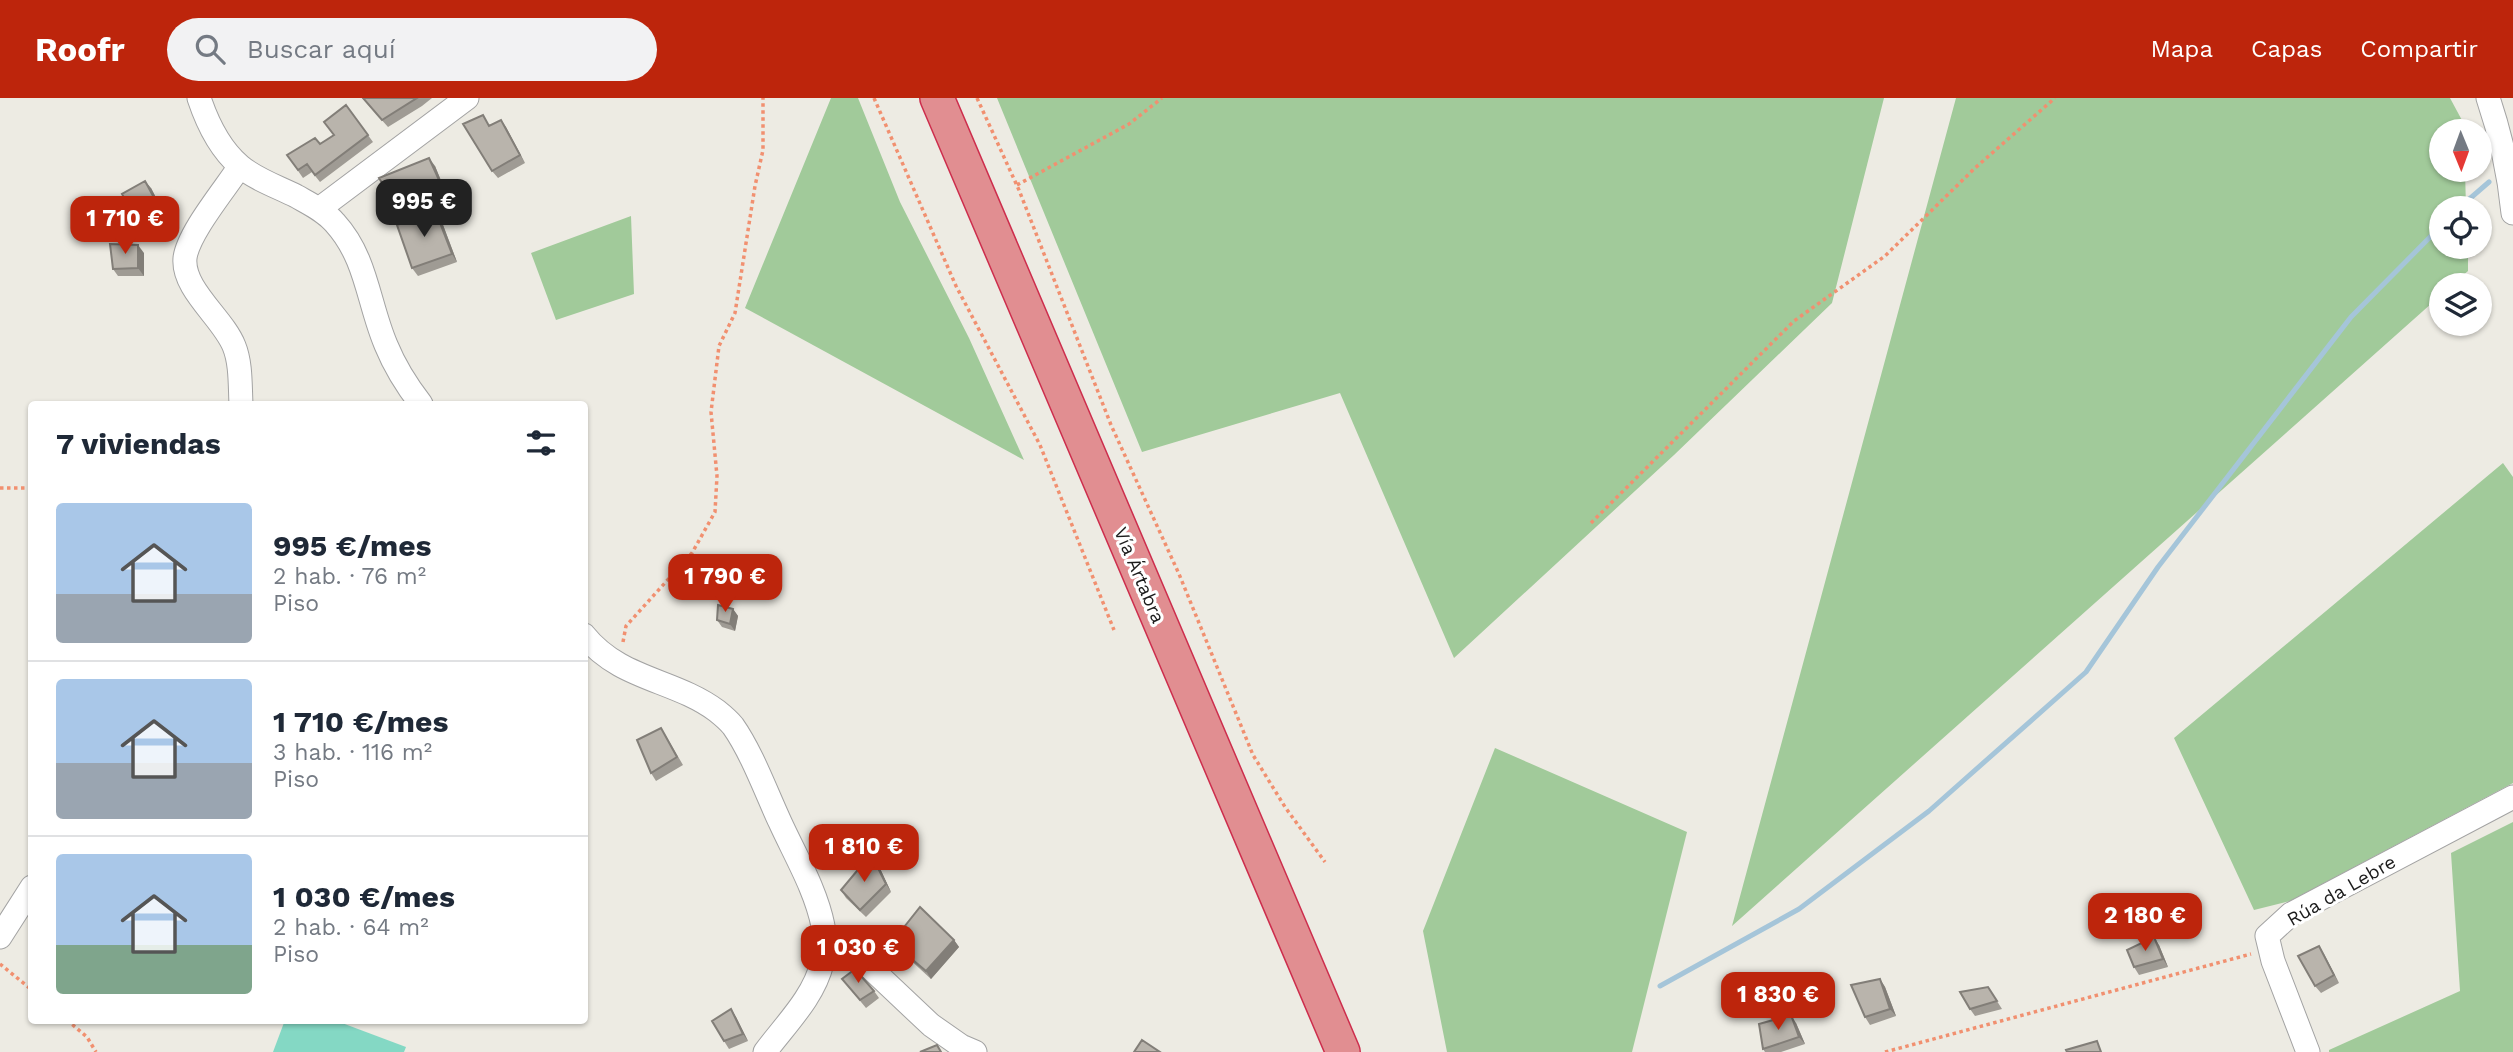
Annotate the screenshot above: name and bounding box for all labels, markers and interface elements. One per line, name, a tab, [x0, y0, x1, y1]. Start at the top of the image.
search box	[167, 18, 657, 81]
text: Roofr	[35, 30, 125, 69]
icon: search	[191, 30, 229, 68]
text: Buscar aquí	[247, 34, 396, 64]
text: Mapa	[2150, 35, 2213, 63]
text: Capas	[2251, 35, 2322, 63]
text: Compartir	[2360, 35, 2478, 63]
north arrow	[2429, 119, 2492, 182]
map controls	[2429, 119, 2492, 336]
pin: 995 €	[375, 180, 473, 239]
text: 995 €	[392, 188, 456, 215]
button: locate	[2429, 196, 2492, 259]
pin: 1 710 €	[60, 197, 190, 256]
text: 1 710 €	[86, 205, 164, 232]
button: layers	[2429, 273, 2492, 336]
icon: filters	[522, 424, 560, 462]
text: 7 viviendas	[56, 426, 221, 461]
street label: Vía Ártabra	[1109, 524, 1170, 627]
text: 995 €/mes	[273, 528, 432, 563]
icon: home	[112, 531, 196, 615]
pin: 1 790 €	[660, 554, 790, 614]
text: 2 hab. · 76 m²	[273, 563, 426, 590]
text: 1 790 €	[684, 563, 766, 590]
text: Piso	[273, 590, 319, 617]
text: 1 710 €/mes	[273, 704, 448, 739]
icon: home	[112, 707, 196, 791]
text: 3 hab. · 116 m²	[273, 739, 432, 766]
text: Piso	[273, 766, 319, 793]
pin: 1 810 €	[799, 824, 929, 884]
text: 1 810 €	[825, 833, 903, 860]
street label: Rúa da Lebre	[2283, 850, 2400, 931]
text: 1 030 €/mes	[273, 879, 455, 914]
icon: home	[112, 882, 196, 966]
pin: 2 180 €	[2080, 894, 2210, 953]
text: 2 180 €	[2104, 902, 2186, 929]
text: 2 hab. · 64 m²	[273, 914, 429, 941]
pin: 1 030 €	[793, 926, 923, 985]
text: 1 030 €	[817, 934, 899, 961]
text: Piso	[273, 941, 319, 968]
pin: 1 830 €	[1713, 972, 1843, 1032]
text: 1 830 €	[1737, 981, 1819, 1008]

